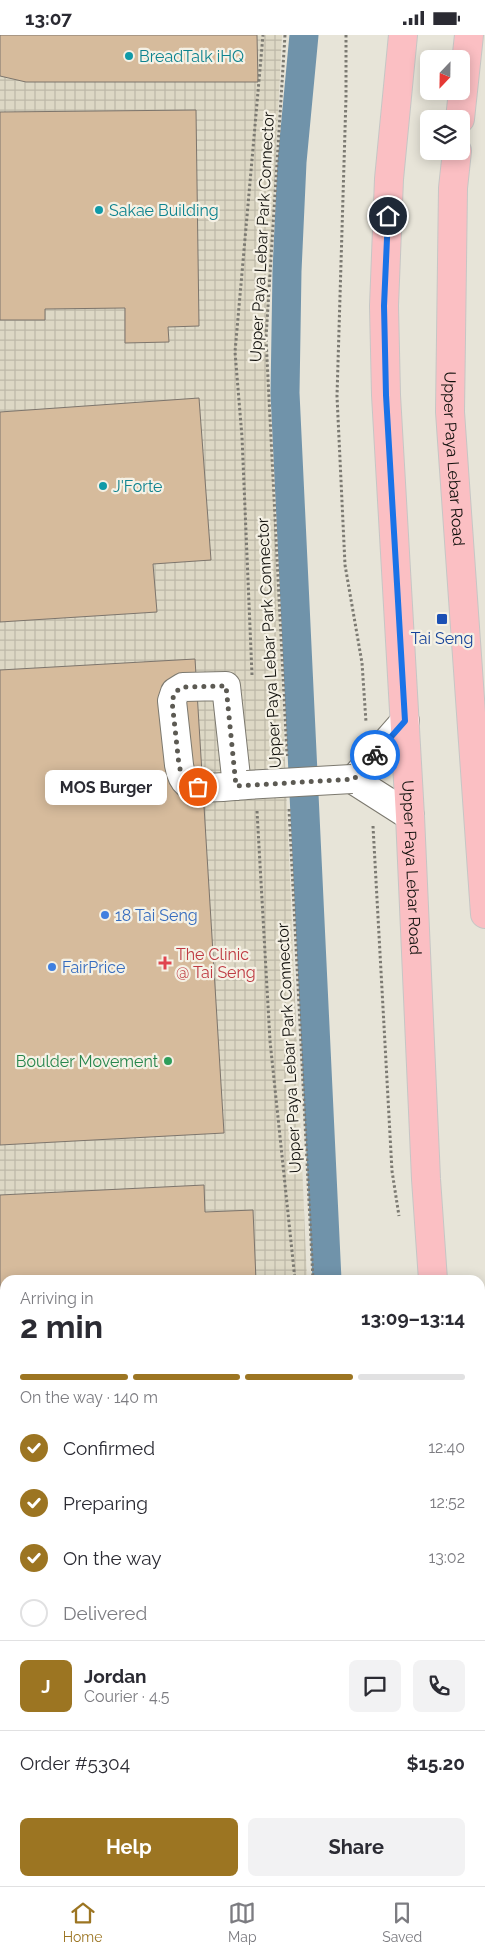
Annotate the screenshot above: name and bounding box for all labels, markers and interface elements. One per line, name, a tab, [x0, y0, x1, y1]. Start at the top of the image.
text: 13:07	[25, 7, 72, 29]
place label: BreadTalk iHQ	[139, 47, 244, 66]
marker: BreadTalk iHQ	[123, 50, 135, 62]
north arrow	[420, 50, 470, 100]
map controls	[420, 50, 470, 160]
button: layers	[420, 110, 470, 160]
street label: Upper Paya Lebar Park Connector	[246, 111, 278, 363]
pin	[367, 195, 409, 237]
place label: Sakae Building	[109, 201, 219, 220]
icon: home	[374, 202, 402, 230]
marker: Sakae Building	[93, 204, 105, 216]
street label: Upper Paya Lebar Road	[440, 371, 469, 547]
place label: J'Forte	[113, 477, 163, 496]
marker: J'Forte	[97, 480, 109, 492]
street label: Upper Paya Lebar Park Connector	[253, 517, 285, 769]
marker: Tai Seng	[435, 612, 449, 626]
place label: Tai Seng	[411, 629, 473, 648]
courier	[350, 730, 400, 780]
icon: bike	[361, 741, 389, 769]
pin	[177, 766, 219, 808]
callout: MOS Burger	[46, 769, 168, 805]
icon: bag	[184, 773, 212, 801]
text: MOS Burger	[60, 778, 152, 797]
street label: Upper Paya Lebar Road	[398, 780, 426, 955]
place label: 18 Tai Seng	[115, 906, 198, 925]
marker: 18 Tai Seng	[99, 909, 111, 921]
street label: Upper Paya Lebar Park Connector	[273, 922, 305, 1174]
place label: The Clinic @ Tai Seng	[176, 945, 256, 982]
marker: The Clinic @ Tai Seng	[158, 956, 172, 970]
place label: FairPrice	[62, 958, 125, 977]
marker: FairPrice	[46, 961, 58, 973]
place label: Boulder Movement	[16, 1052, 159, 1071]
marker: Boulder Movement	[162, 1055, 174, 1067]
text: Arriving in	[20, 1289, 94, 1308]
text: 13:09–13:14	[361, 1307, 465, 1329]
text: 2 min	[20, 1308, 103, 1345]
text: On the way · 140 m	[20, 1388, 158, 1407]
icon: check	[20, 1434, 48, 1462]
text: Confirmed	[63, 1437, 155, 1459]
text: 12:40	[428, 1438, 465, 1457]
icon: check	[20, 1489, 48, 1517]
text: Preparing	[63, 1492, 148, 1514]
text: 12:52	[430, 1493, 465, 1512]
icon: check	[20, 1544, 48, 1572]
text: On the way	[63, 1547, 162, 1569]
text: 13:02	[428, 1548, 465, 1567]
text: Delivered	[63, 1602, 147, 1624]
button: chat	[349, 1660, 401, 1712]
button: phone	[413, 1660, 465, 1712]
text: Jordan	[84, 1665, 147, 1687]
text: J	[41, 1675, 51, 1697]
text: Courier · 4.5	[84, 1687, 169, 1706]
text: Order #5304	[20, 1752, 130, 1774]
text: $15.20	[406, 1752, 465, 1774]
button: Help	[20, 1818, 238, 1876]
button: Share	[248, 1818, 465, 1876]
tab: Home	[63, 1899, 102, 1945]
tab: Map	[228, 1899, 257, 1945]
tab: Saved	[382, 1899, 422, 1945]

